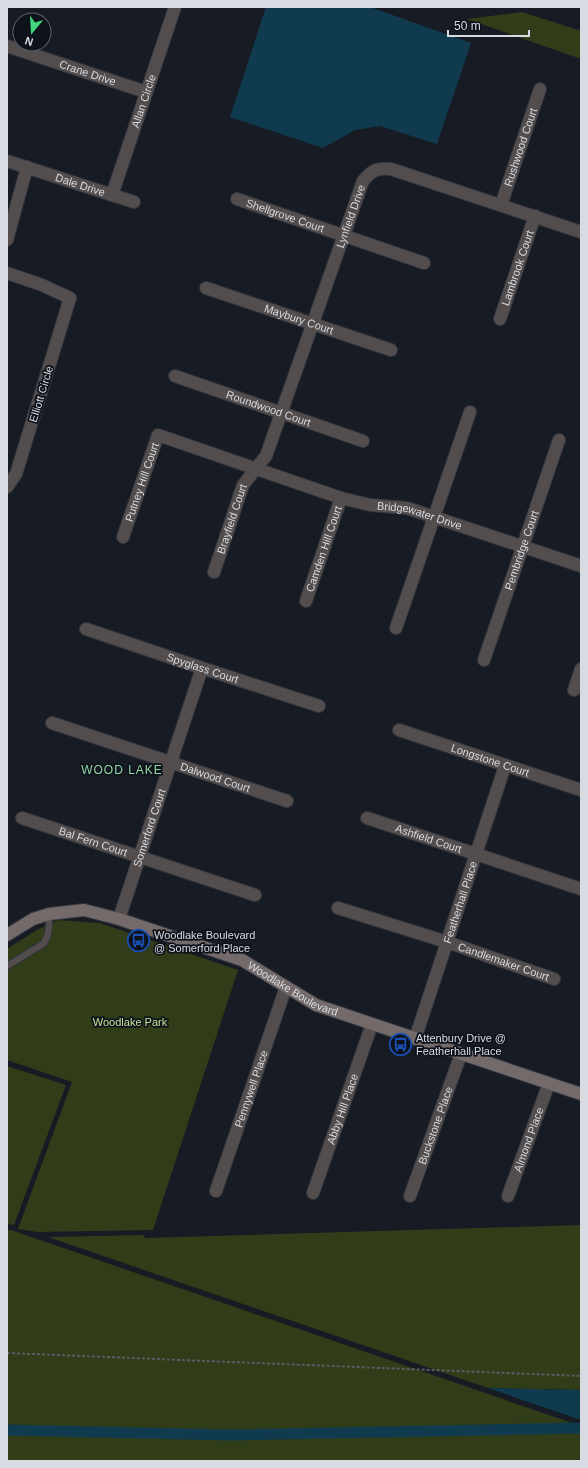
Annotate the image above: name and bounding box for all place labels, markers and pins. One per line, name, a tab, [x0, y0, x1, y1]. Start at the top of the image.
bus stop icon: Woodlake Boulevard @ Somerford Place	[125, 928, 151, 954]
place label: Woodlake Boulevard @ Somerford Place	[154, 929, 255, 954]
bus stop icon: Attenbury Drive @ Featherhall Place	[388, 1031, 414, 1057]
place label: Attenbury Drive @ Featherhall Place	[416, 1032, 506, 1057]

